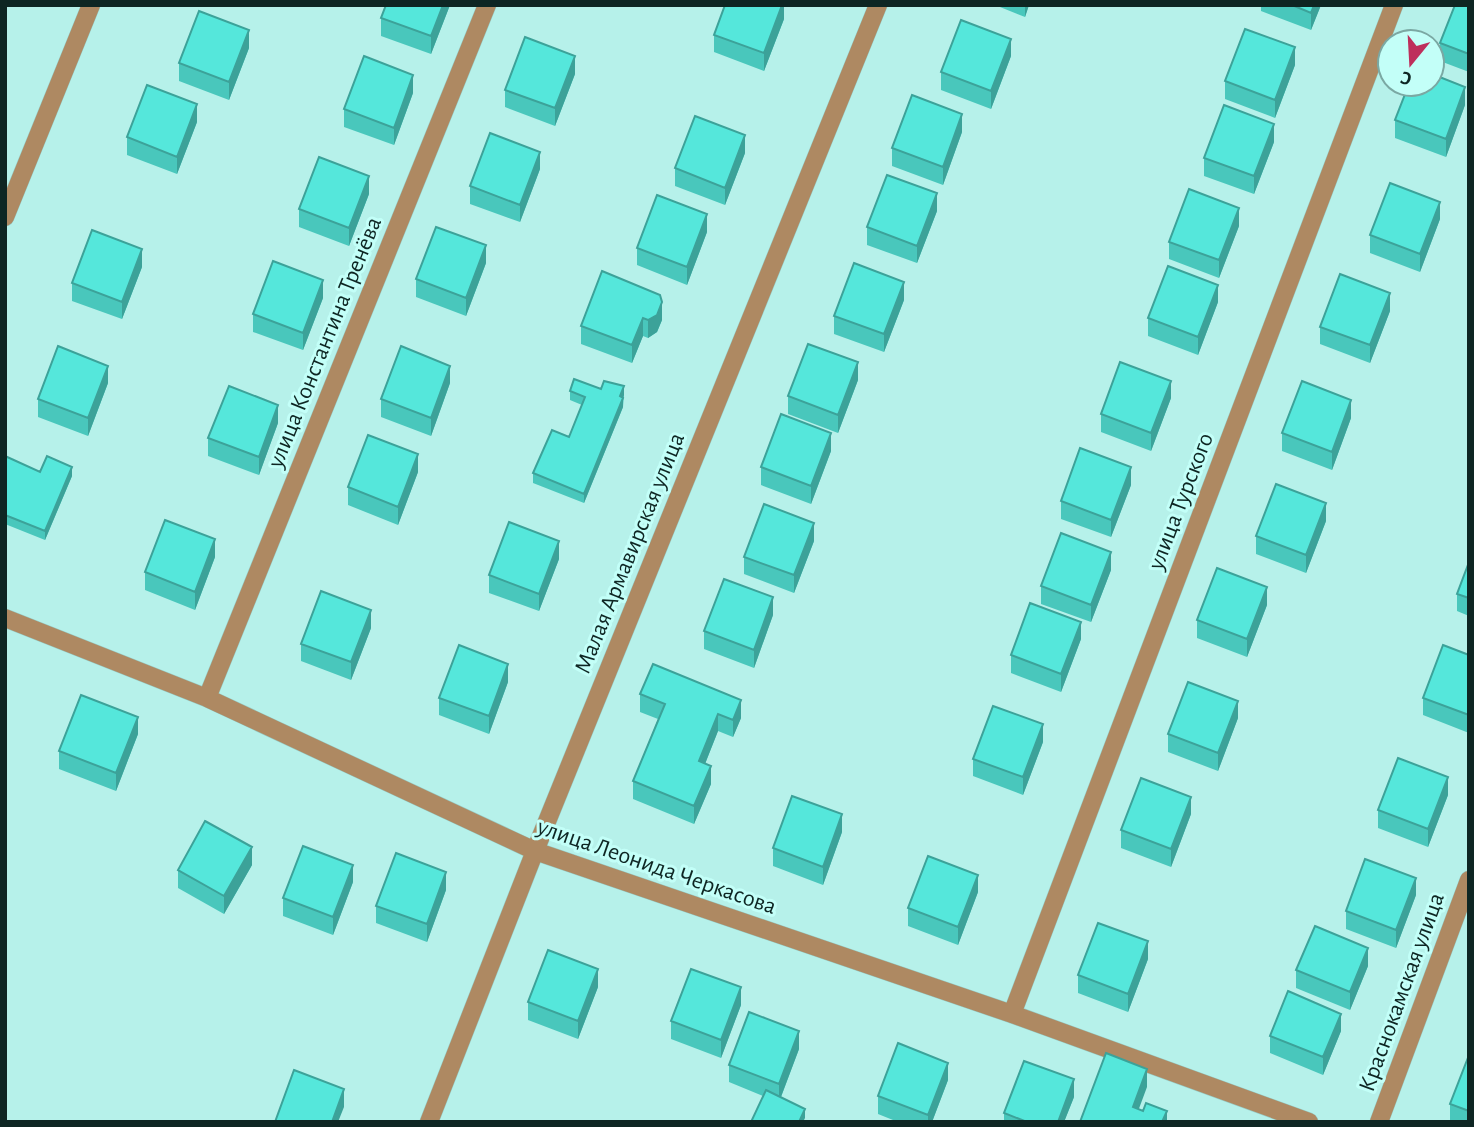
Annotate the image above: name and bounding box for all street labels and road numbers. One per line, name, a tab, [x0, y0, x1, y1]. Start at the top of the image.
street label: улица Константина Тренёва	[263, 214, 386, 472]
street label: Малая Армавирская улица	[571, 430, 689, 677]
street label: улица Турского	[1144, 430, 1218, 574]
street label: улица Леонида Черкасова	[533, 814, 779, 919]
street label: Краснокамская улица	[1355, 890, 1449, 1095]

